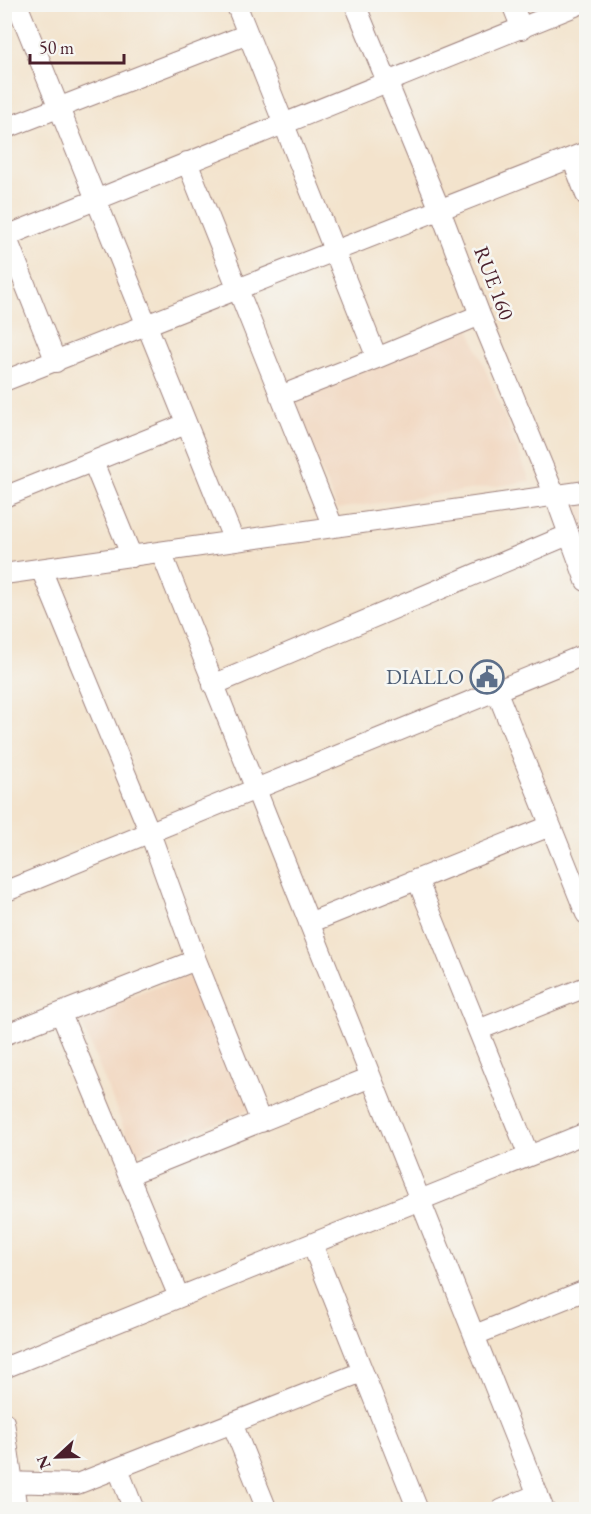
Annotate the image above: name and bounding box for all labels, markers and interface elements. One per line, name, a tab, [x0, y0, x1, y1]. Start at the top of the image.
scale bar	[30, 27, 124, 65]
text: 50 m	[39, 36, 74, 59]
street label: RUE 160	[468, 242, 521, 323]
public building icon: DIALLO	[469, 659, 505, 695]
place label: DIALLO	[386, 663, 464, 690]
north arrow	[27, 1427, 87, 1487]
text: N	[31, 1452, 56, 1472]

